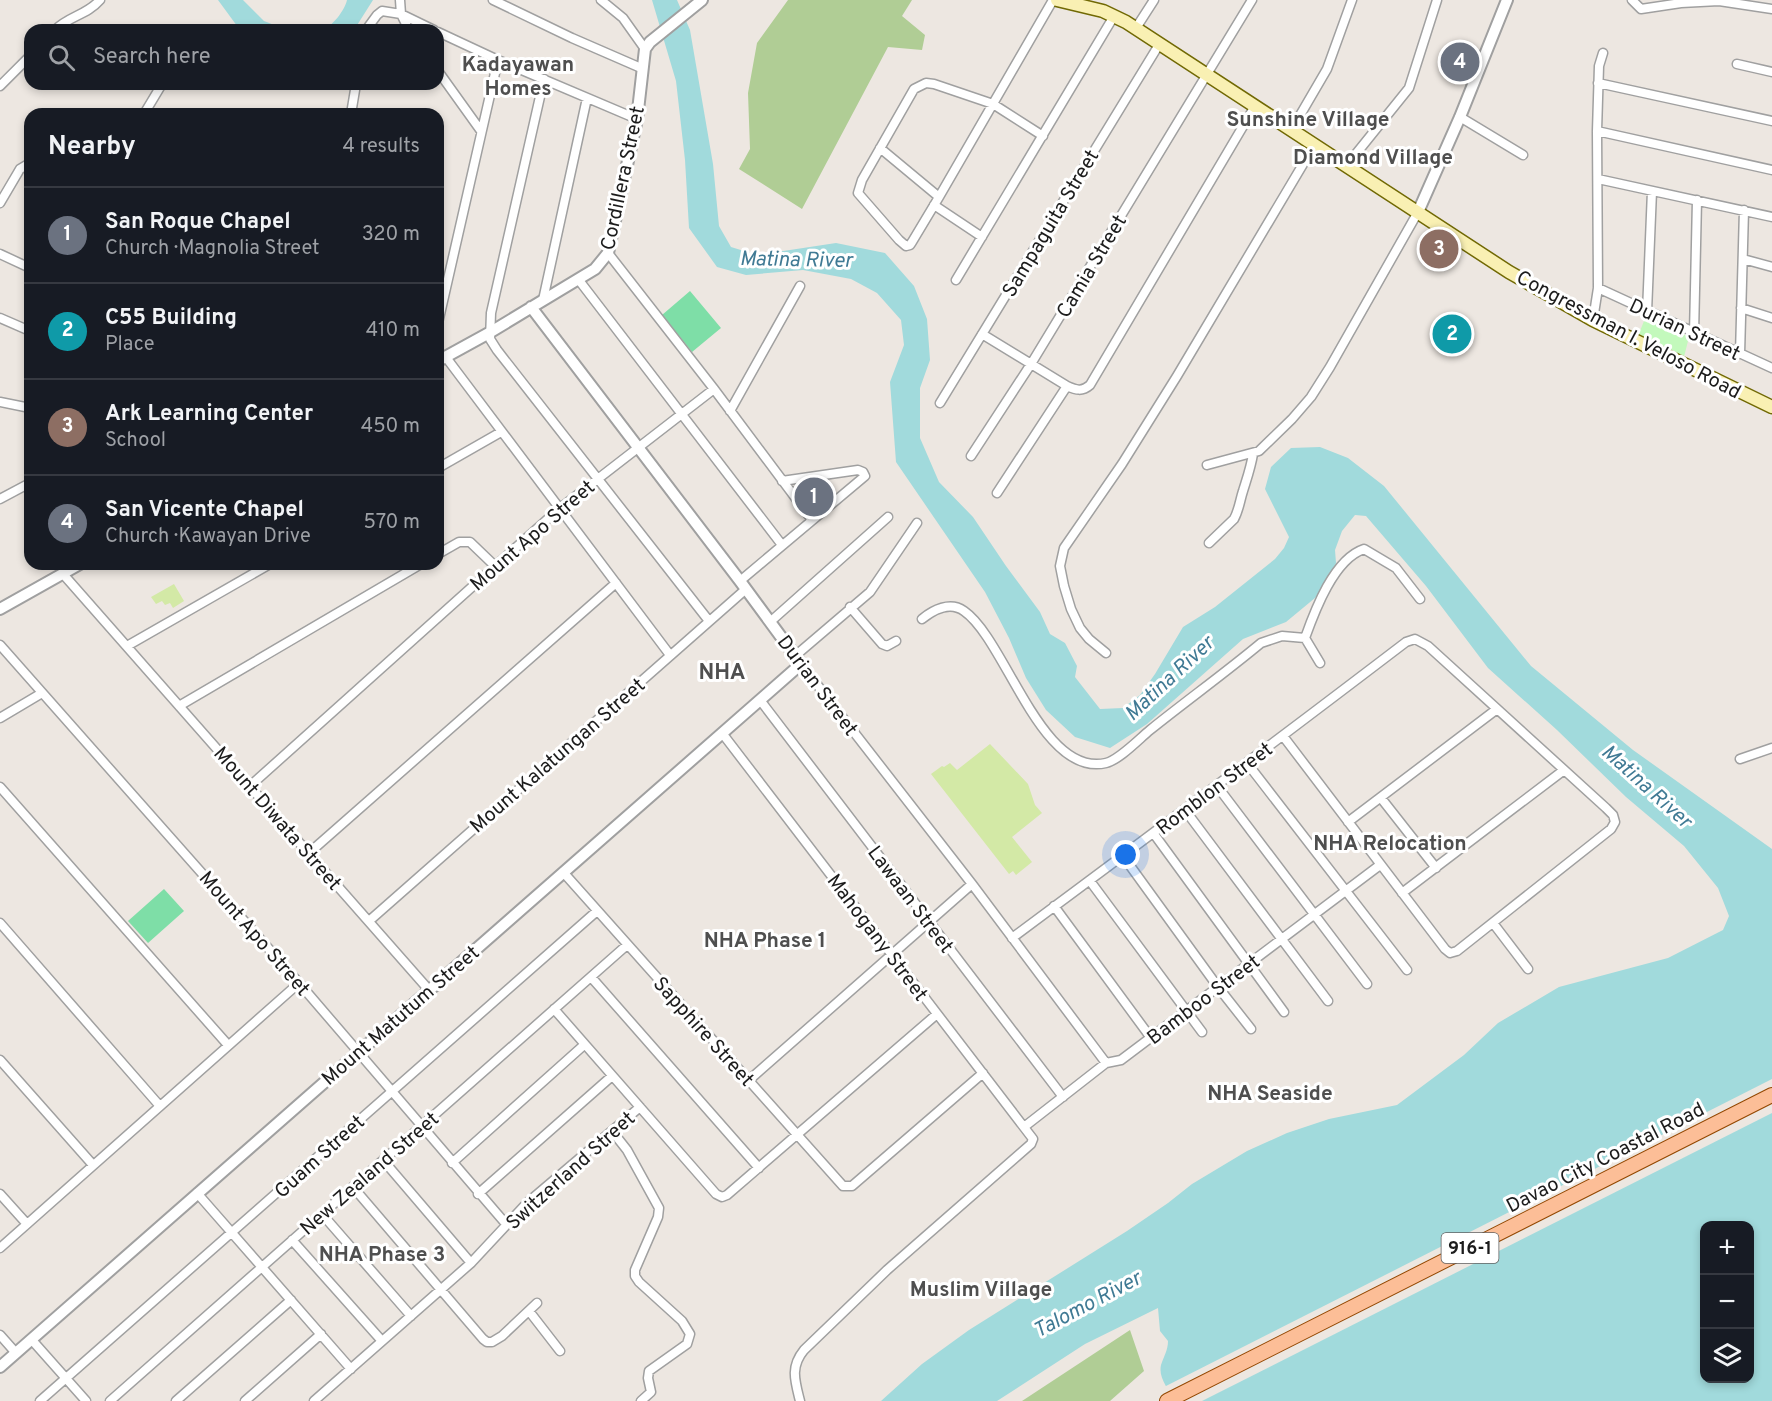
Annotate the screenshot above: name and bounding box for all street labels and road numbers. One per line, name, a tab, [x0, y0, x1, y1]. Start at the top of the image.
street label: Cordillera Street	[596, 104, 652, 253]
street label: Sampaguita Street	[997, 145, 1106, 303]
street label: Camia Street	[1052, 211, 1134, 323]
street label: Congressman I. Veloso Road	[1511, 265, 1745, 406]
street label: Durian Street	[1624, 294, 1744, 368]
street label: Mount Apo Street	[465, 475, 601, 598]
street label: Durian Street	[770, 631, 863, 742]
street label: Mount Kalatungan Street	[465, 673, 651, 840]
street label: Romblon Street	[1152, 737, 1279, 842]
street label: Mount Diwata Street	[207, 742, 346, 897]
street label: Lawaan Street	[860, 841, 958, 959]
street label: Mount Apo Street	[192, 866, 315, 1002]
street label: Mahogany Street	[820, 869, 933, 1007]
street label: Mount Matutum Street	[317, 941, 486, 1092]
street label: Bamboo Street	[1142, 950, 1266, 1052]
street label: Sapphire Street	[646, 972, 759, 1093]
street label: Davao City Coastal Road	[1502, 1097, 1709, 1220]
street label: New Zealand Street	[295, 1107, 445, 1242]
street label: Switzerland Street	[501, 1107, 641, 1236]
street label: Guam Street	[270, 1110, 371, 1205]
road number: 916-1	[1442, 1233, 1498, 1263]

